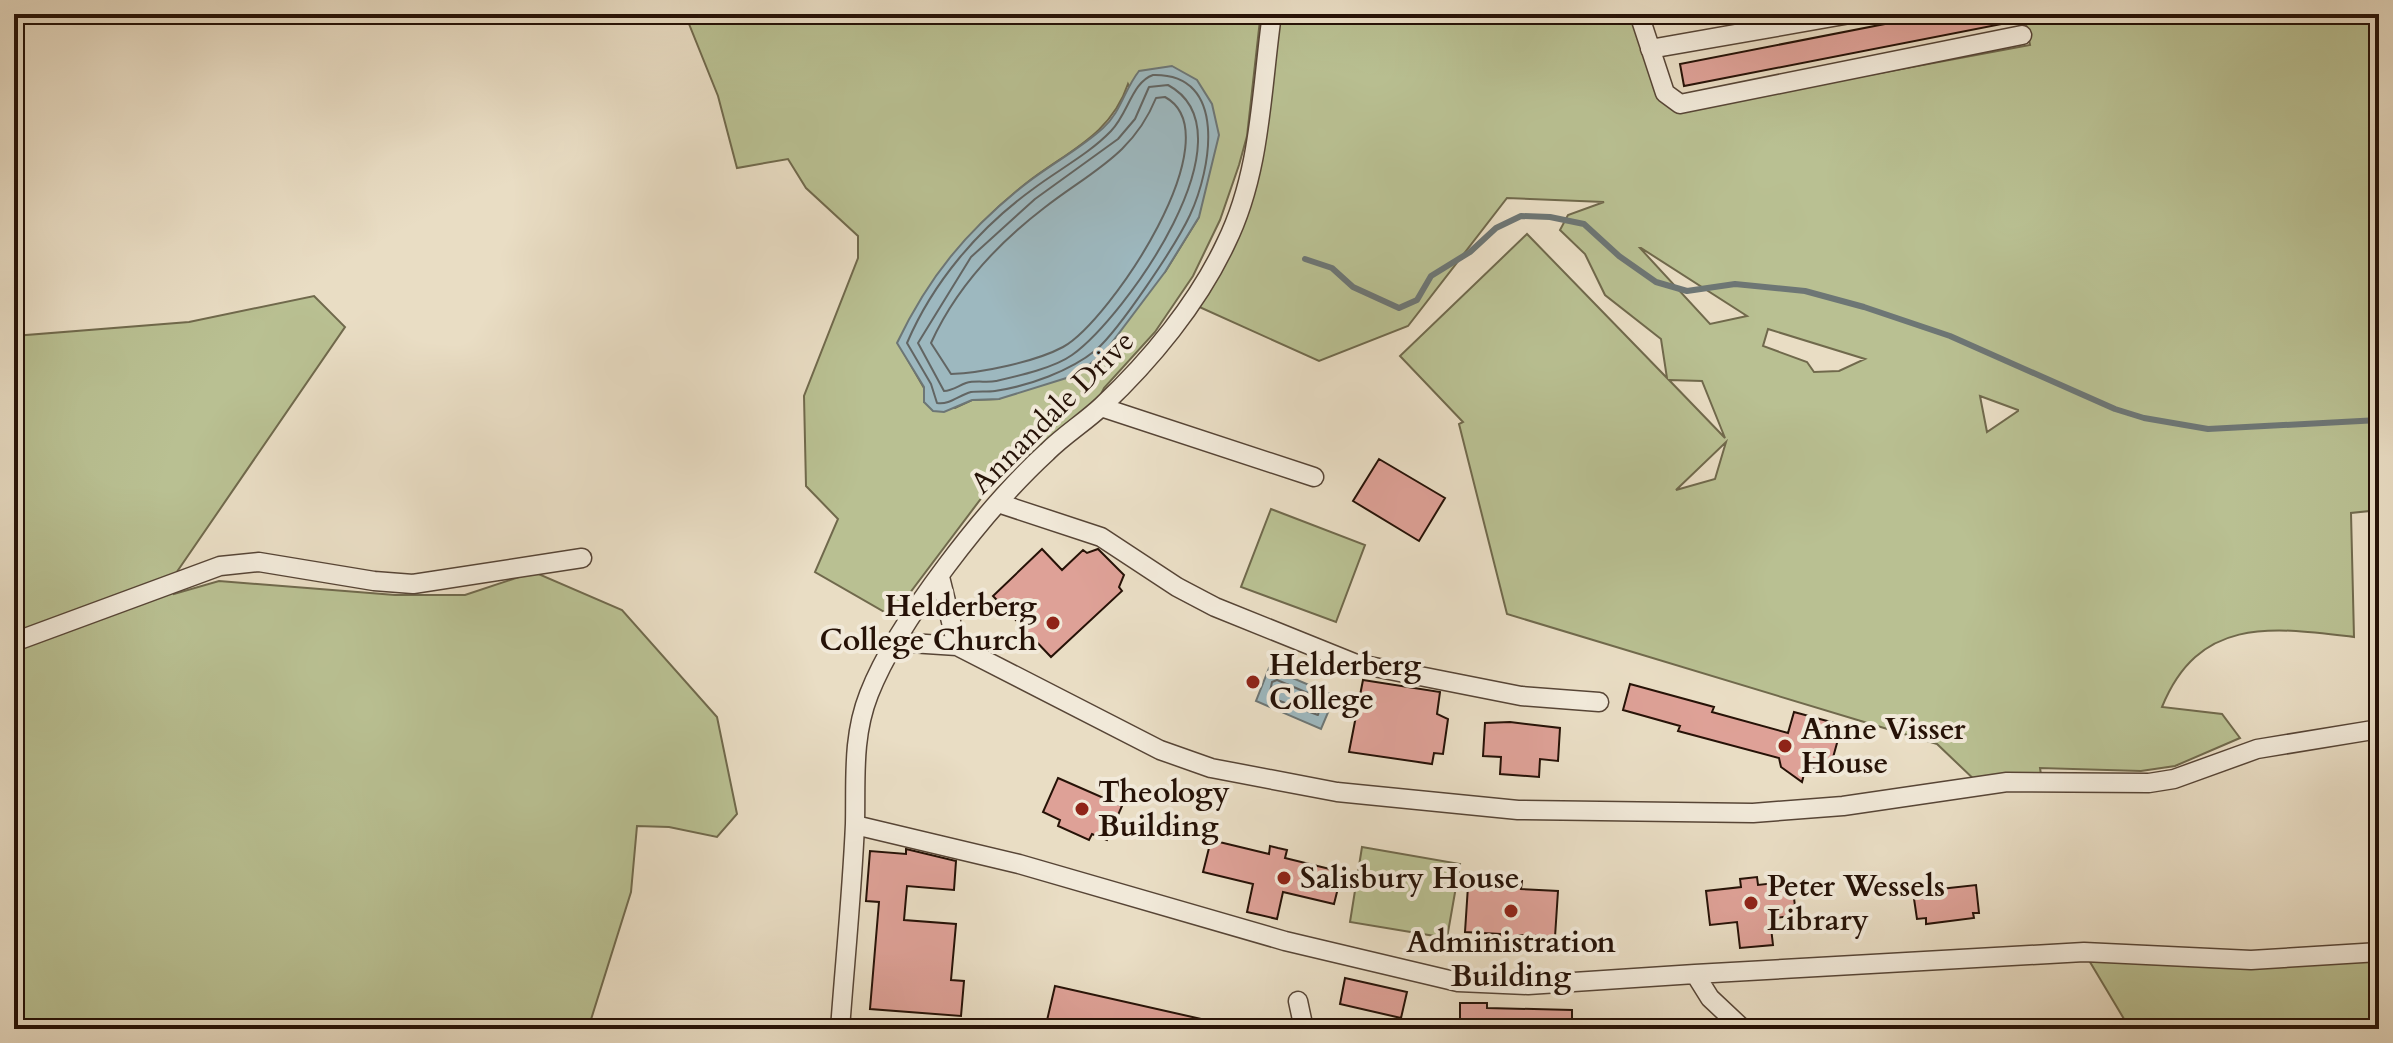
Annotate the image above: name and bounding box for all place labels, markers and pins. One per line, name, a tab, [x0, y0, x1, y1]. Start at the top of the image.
place label: Helderberg College Church	[820, 586, 1037, 661]
marker: Helderberg College Church	[1044, 614, 1062, 632]
place label: Helderberg College	[1269, 645, 1421, 720]
marker: Helderberg College	[1244, 673, 1262, 691]
place label: Anne Visser House	[1801, 709, 1966, 784]
marker: Anne Visser House	[1776, 737, 1794, 755]
place label: Theology Building	[1098, 772, 1230, 847]
marker: Theology Building	[1073, 800, 1091, 818]
place label: Salisbury House	[1300, 858, 1520, 899]
place label: Peter Wessels Library	[1767, 866, 1945, 941]
marker: Salisbury House	[1275, 869, 1293, 887]
marker: Peter Wessels Library	[1742, 894, 1760, 912]
marker: Administration Building	[1502, 902, 1520, 920]
place label: Administration Building	[1406, 922, 1616, 997]

